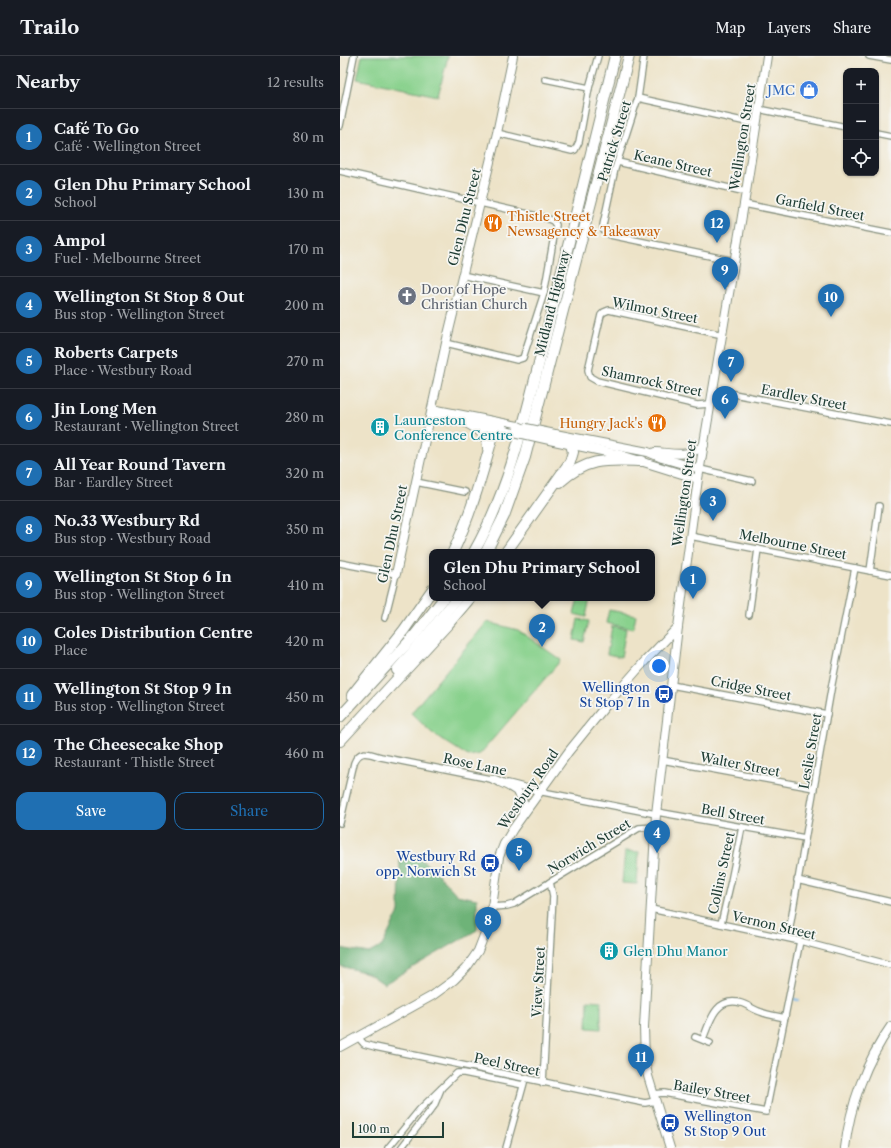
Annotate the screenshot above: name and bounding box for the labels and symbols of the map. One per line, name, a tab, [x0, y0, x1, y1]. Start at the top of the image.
shop icon: JMC	[798, 79, 820, 101]
street label: Wellington Street	[725, 82, 758, 193]
place label: JMC	[765, 82, 795, 98]
street label: Patrick Street	[594, 98, 634, 183]
street label: Keane Street	[632, 146, 714, 180]
street label: Glen Dhu Street	[444, 166, 484, 267]
street label: Garfield Street	[774, 191, 866, 224]
place label: Thistle Street Newsagency & Takeaway	[507, 208, 661, 239]
pin: 12	[704, 210, 730, 243]
restaurant icon: Thistle Street Newsagency & Takeaway	[482, 212, 504, 234]
street label: Midland Highway	[531, 247, 573, 358]
pin: 9	[712, 257, 738, 290]
place label: Door of Hope Christian Church	[421, 281, 528, 312]
pin: 10	[818, 284, 844, 317]
church icon: Door of Hope Christian Church	[396, 285, 418, 307]
street label: Wilmot Street	[610, 294, 700, 326]
pin: 7	[718, 349, 744, 382]
street label: Shamrock Street	[600, 363, 704, 400]
street label: Eardley Street	[760, 381, 849, 413]
pin: 6	[712, 386, 738, 419]
place label: Launceston Conference Centre	[394, 412, 513, 443]
restaurant icon: Hungry Jack's	[646, 412, 668, 434]
place label: Hungry Jack's	[559, 415, 643, 431]
building icon: Launceston Conference Centre	[369, 416, 391, 438]
street label: Wellington Street	[668, 438, 699, 549]
street label: Glen Dhu Street	[374, 483, 410, 585]
pin: 3	[700, 488, 726, 521]
street label: Melbourne Street	[738, 526, 848, 562]
pin: 1	[680, 566, 706, 599]
pin: 2	[529, 614, 555, 647]
your location	[649, 656, 669, 676]
street label: Cridge Street	[709, 672, 793, 704]
place label: Wellington St Stop 7 In	[579, 679, 650, 710]
bus stop icon: Wellington St Stop 7 In	[653, 683, 675, 705]
street label: Leslie Street	[795, 711, 825, 790]
street label: Westbury Road	[494, 746, 562, 833]
street label: Walter Street	[698, 748, 782, 780]
street label: Rose Lane	[442, 749, 508, 779]
street label: Bell Street	[700, 801, 766, 828]
street label: Norwich Street	[545, 815, 634, 877]
pin: 4	[644, 820, 670, 853]
street label: Collins Street	[704, 830, 738, 916]
pin: 5	[506, 838, 532, 871]
place label: Westbury Rd opp. Norwich St	[376, 848, 476, 879]
bus stop icon: Westbury Rd opp. Norwich St	[479, 852, 501, 874]
pin: 8	[475, 907, 501, 940]
street label: Vernon Street	[730, 907, 818, 943]
building icon: Glen Dhu Manor	[598, 940, 620, 962]
place label: Glen Dhu Manor	[623, 943, 728, 959]
street label: View Street	[528, 946, 548, 1019]
pin: 11	[628, 1044, 654, 1077]
street label: Peel Street	[473, 1049, 542, 1079]
street label: Bailey Street	[672, 1076, 752, 1106]
place label: Wellington St Stop 9 Out	[683, 1108, 767, 1139]
bus stop icon: Wellington St Stop 9 Out	[659, 1112, 681, 1134]
scale bar	[352, 1120, 444, 1139]

